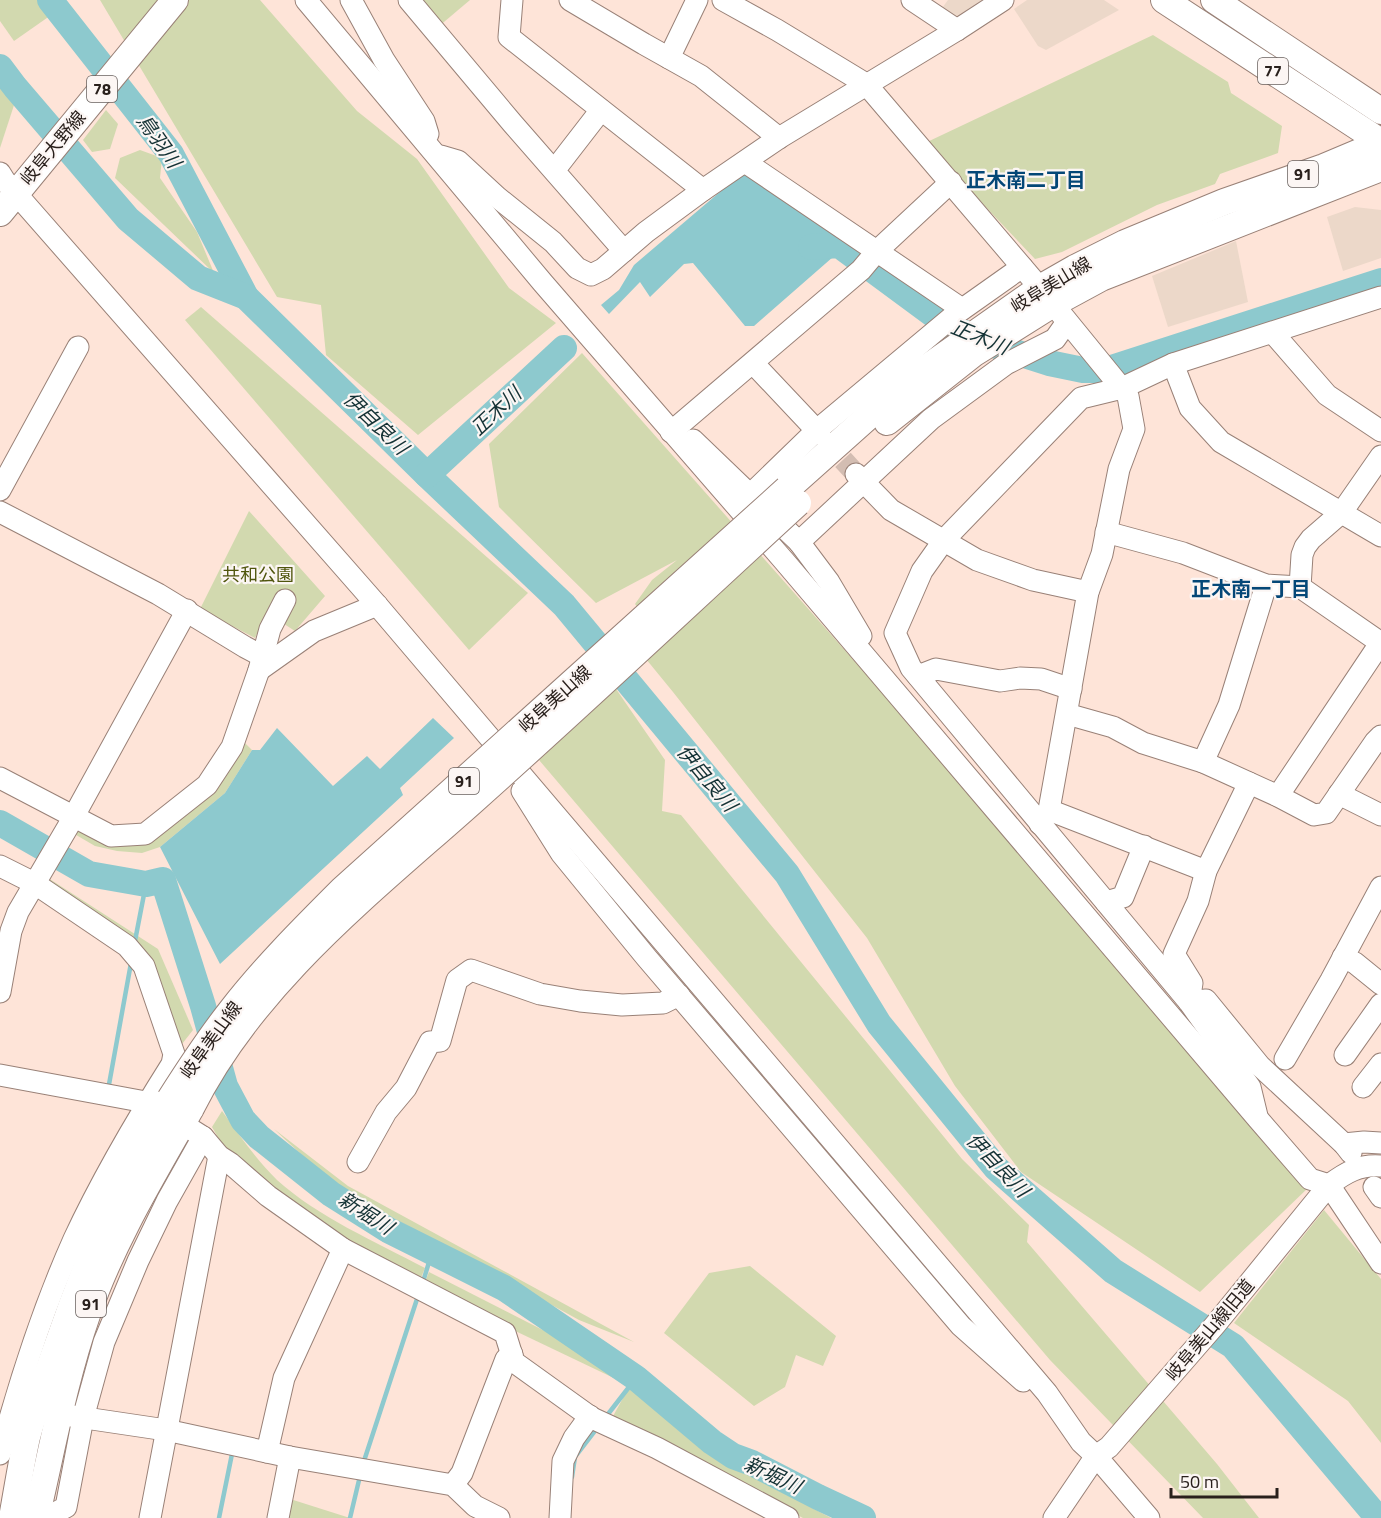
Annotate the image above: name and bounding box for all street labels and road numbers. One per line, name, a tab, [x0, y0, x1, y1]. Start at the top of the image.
road number: 77	[1258, 58, 1288, 84]
road number: 78	[87, 76, 117, 102]
street label: 岐阜大野線	[13, 105, 92, 191]
road number: 91	[1288, 161, 1318, 187]
street label: 岐阜美山線	[1005, 250, 1096, 319]
street label: 岐阜美山線	[512, 658, 597, 739]
road number: 91	[449, 768, 479, 794]
street label: 岐阜美山線	[173, 995, 248, 1084]
street label: 岐阜美山線旧道	[1159, 1273, 1260, 1387]
road number: 91	[76, 1291, 106, 1317]

